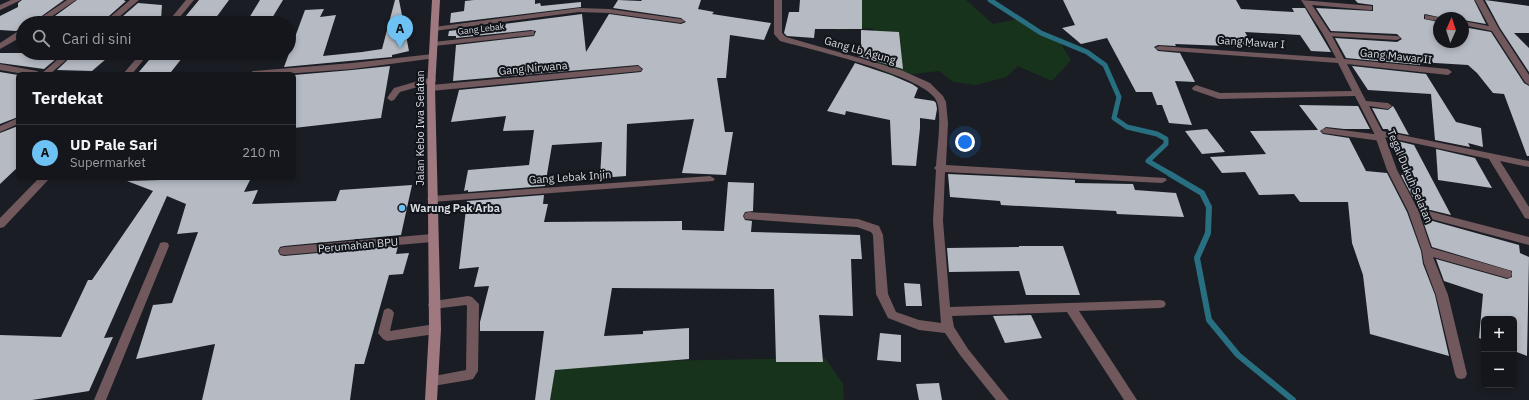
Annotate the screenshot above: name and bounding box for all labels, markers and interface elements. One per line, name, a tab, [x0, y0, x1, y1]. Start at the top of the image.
north arrow	[1433, 12, 1469, 48]
pin: A	[387, 15, 413, 48]
search box	[16, 16, 296, 60]
street label: Gang Lebak	[457, 20, 505, 37]
icon: search	[30, 27, 52, 49]
text: Cari di sini	[62, 29, 131, 48]
street label: Gang Lb Agung	[823, 33, 898, 67]
street label: Gang Mawar I	[1216, 33, 1286, 51]
street label: Gang Mawar II	[1359, 45, 1433, 67]
street label: Gang Nirwana	[498, 58, 568, 78]
street label: Jalan Kebo Iwa Selatan	[413, 70, 427, 186]
text: Terdekat	[32, 87, 103, 109]
street label: Tegal Dukuh Selatan	[1384, 127, 1436, 225]
your location	[955, 132, 975, 152]
text: UD Pale Sari	[70, 135, 157, 154]
text: A	[41, 144, 49, 161]
text: 210 m	[242, 144, 280, 161]
text: Supermarket	[70, 154, 146, 171]
street label: Gang Lebak Injin	[528, 167, 612, 187]
place label: Warung Pak Arba	[410, 201, 500, 215]
marker: Warung Pak Arba	[397, 203, 407, 213]
street label: Perumahan BPU	[317, 235, 399, 255]
map controls	[1481, 316, 1517, 388]
button: +	[1481, 316, 1517, 352]
button: −	[1481, 352, 1517, 388]

